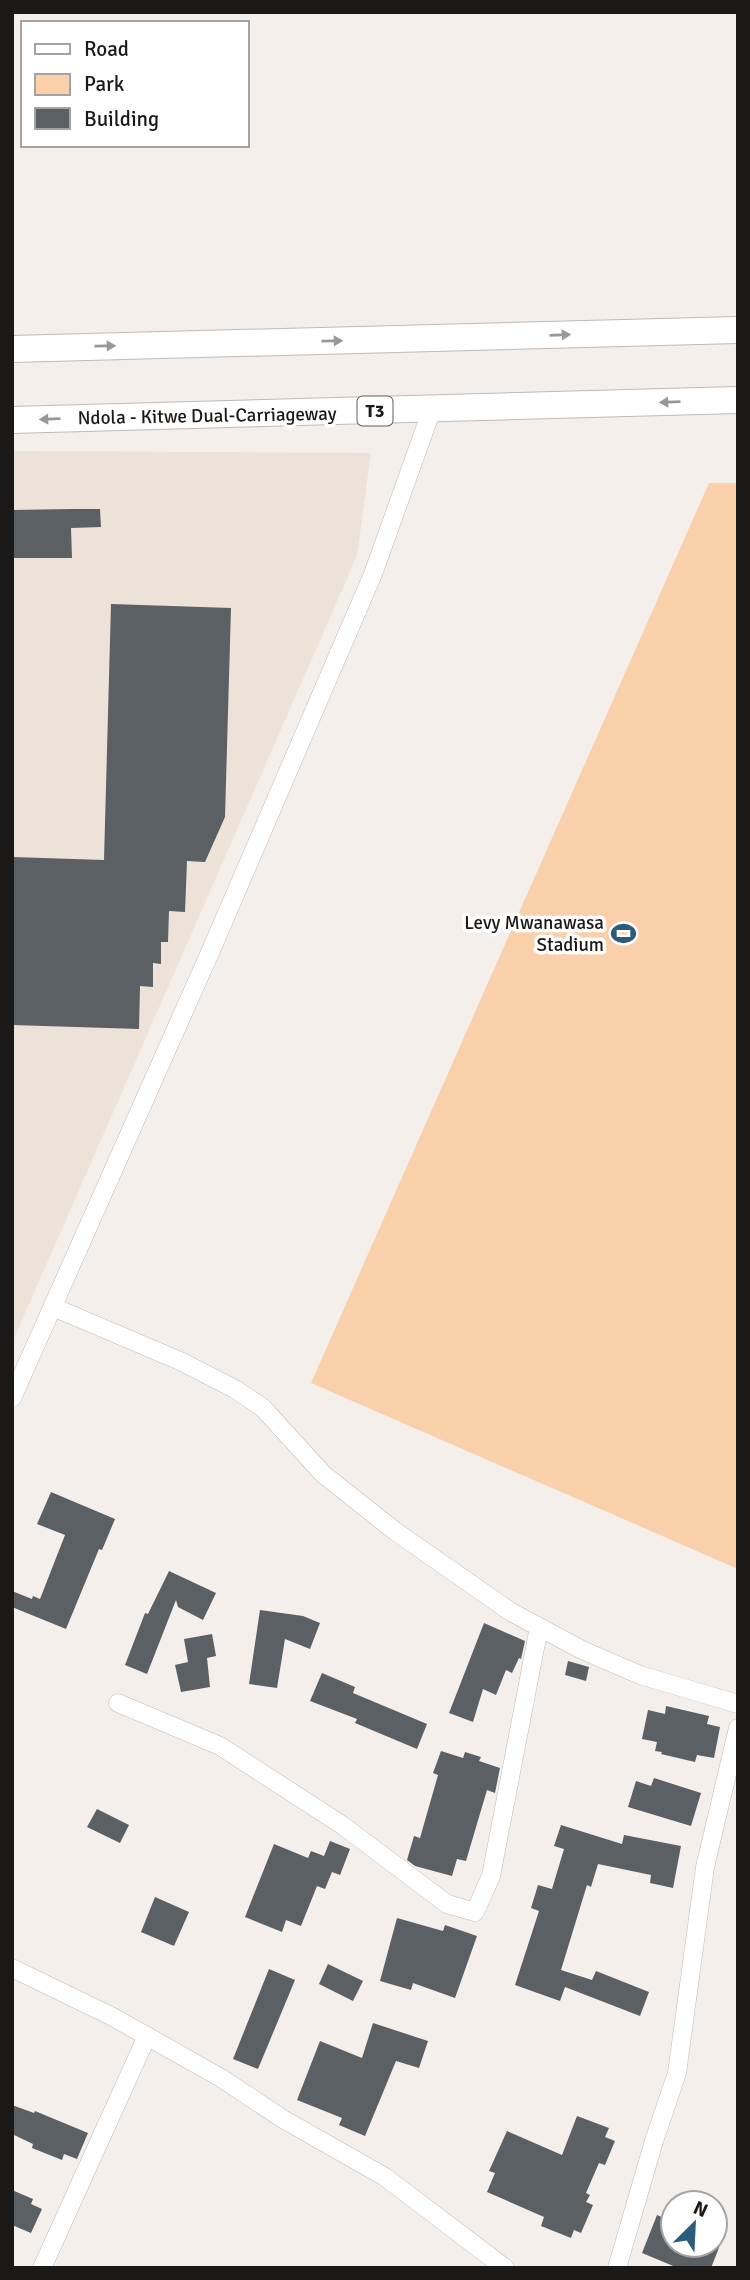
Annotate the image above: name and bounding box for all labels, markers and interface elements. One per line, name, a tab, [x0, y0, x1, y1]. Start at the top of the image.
legend	[21, 21, 248, 147]
text: Road	[84, 36, 129, 62]
text: Park	[84, 71, 125, 97]
text: Building	[84, 106, 159, 132]
one-way arrow	[549, 329, 571, 340]
one-way arrow	[322, 335, 344, 346]
one-way arrow	[94, 341, 116, 352]
road number: T3	[358, 396, 392, 426]
one-way arrow	[658, 396, 680, 407]
street label: Ndola - Kitwe Dual-Carriageway	[77, 402, 337, 430]
one-way arrow	[39, 413, 61, 424]
place label: Levy Mwanawasa Stadium	[464, 911, 604, 957]
sports icon: Levy Mwanawasa Stadium	[610, 919, 638, 947]
north arrow	[659, 2189, 729, 2259]
text: N	[690, 2196, 711, 2223]

